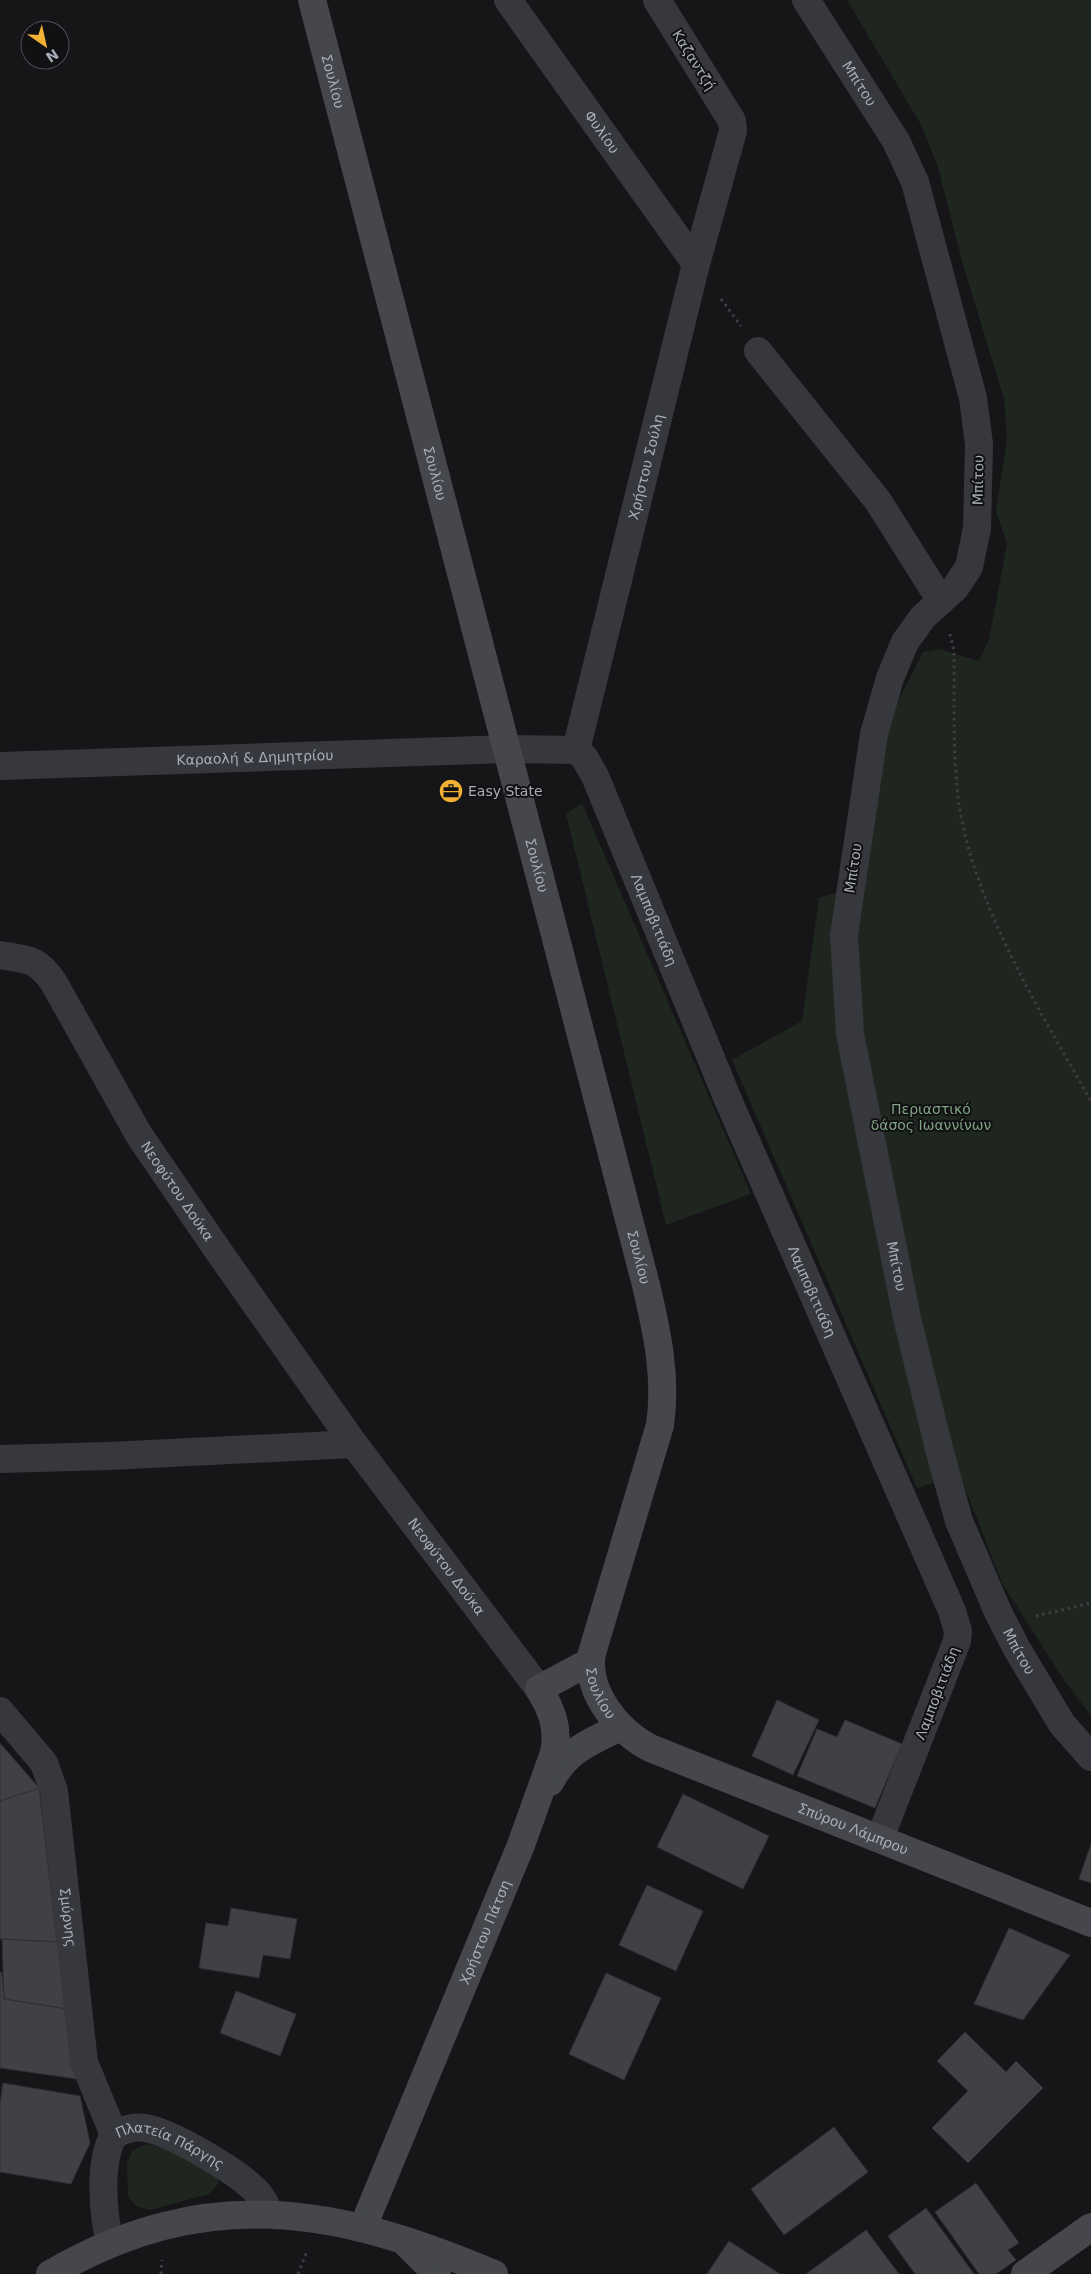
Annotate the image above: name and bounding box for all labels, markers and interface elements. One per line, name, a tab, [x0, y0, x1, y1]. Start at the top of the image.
north arrow	[20, 20, 70, 70]
street label: Καζαντζή	[669, 27, 719, 93]
text: N	[43, 46, 62, 66]
street label: Σουλίου	[318, 53, 348, 110]
street label: Μπίτου	[839, 58, 880, 109]
street label: Φυλίου	[581, 107, 623, 157]
street label: Χρήστου Σούλη	[625, 412, 667, 521]
street label: Σουλίου	[420, 445, 450, 502]
street label: Μπίτου	[970, 455, 986, 505]
street label: Καραολή & Δημητρίου	[176, 747, 334, 768]
office icon: Easy State	[438, 778, 464, 804]
place label: Easy State	[468, 783, 543, 799]
street label: Σουλίου	[522, 836, 552, 894]
street label: Μπίτου	[841, 842, 865, 894]
street label: Λαμποβιτιάδη	[628, 871, 680, 968]
park label: Περιαστικό δάσος Ιωαννίνων	[871, 1101, 992, 1133]
street label: Νεοφύτου Δούκα	[138, 1138, 217, 1244]
street label: Σουλίου	[624, 1228, 653, 1286]
street label: Μπίτου	[884, 1240, 909, 1292]
street label: Λαμποβιτιάδη	[785, 1243, 839, 1340]
street label: Νεοφύτου Δούκα	[405, 1515, 488, 1618]
street label: Μπίτου	[1000, 1626, 1038, 1677]
street label: Λαμποβιτιάδη	[912, 1644, 962, 1742]
street label: Σουλίου	[583, 1666, 619, 1722]
street label: Σπύρου Λάμπρου	[796, 1800, 911, 1858]
street label: Χρήστου Πάτση	[456, 1878, 514, 1987]
street label: Σμύρνης	[57, 1887, 79, 1948]
street label: Πλατεία Πάργης	[113, 2119, 227, 2172]

